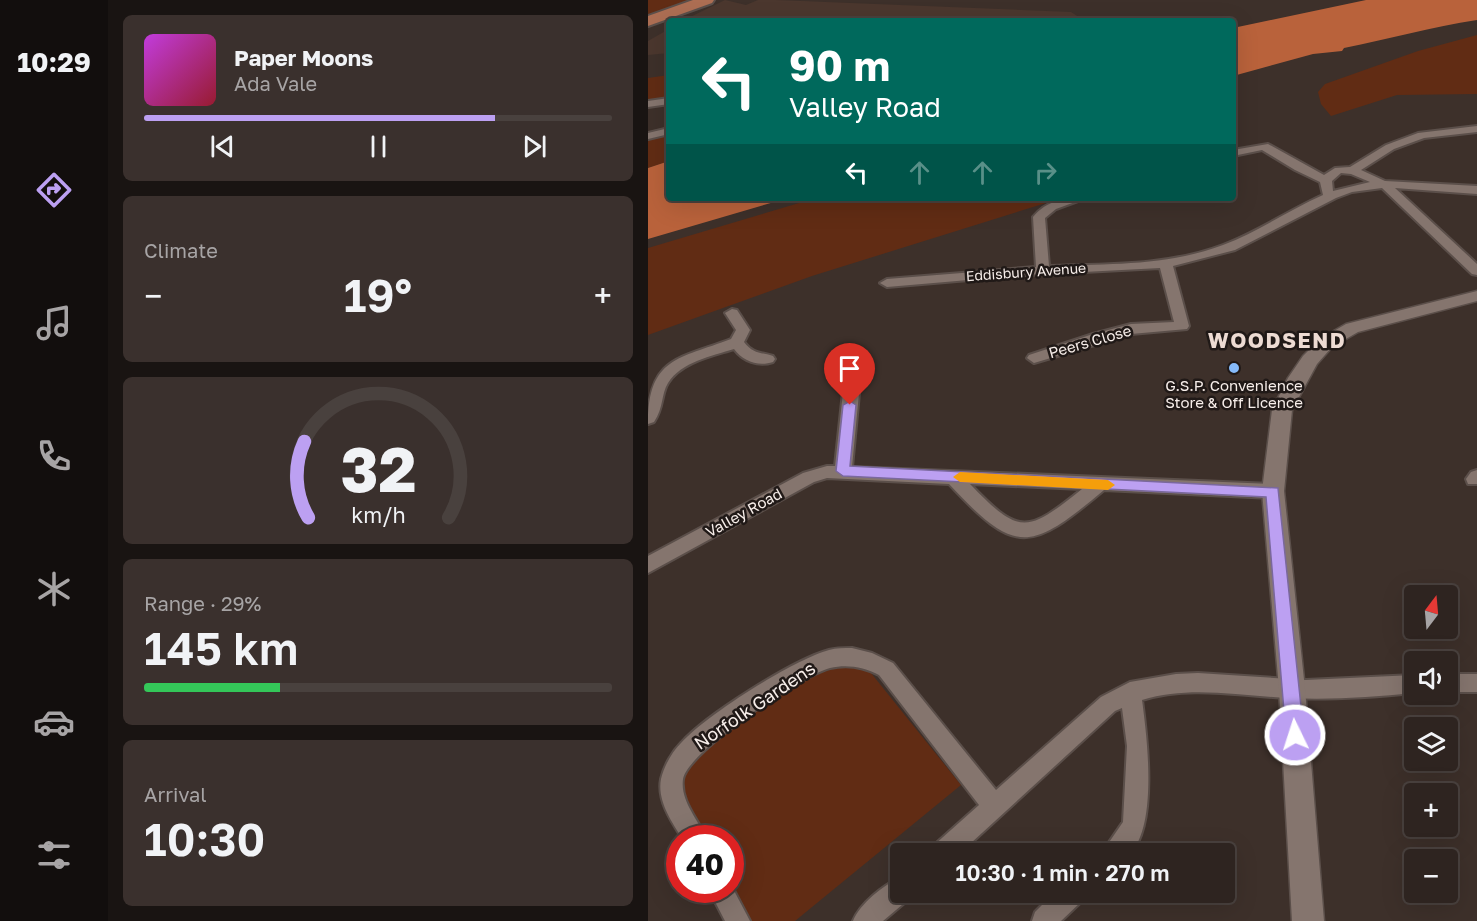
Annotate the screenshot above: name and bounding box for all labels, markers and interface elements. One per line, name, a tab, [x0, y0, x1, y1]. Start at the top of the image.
text: 90 m	[789, 40, 890, 90]
icon: left	[690, 42, 768, 120]
text: Paper Moons	[234, 44, 373, 71]
text: 10:29	[17, 46, 91, 78]
text: Ada Vale	[234, 71, 317, 95]
text: Valley Road	[789, 91, 941, 123]
icon: previous	[206, 130, 239, 163]
icon: pause	[362, 130, 395, 163]
icon: next	[518, 130, 551, 163]
icon: left	[840, 156, 873, 189]
icon: ahead	[903, 156, 936, 189]
icon: ahead	[966, 156, 999, 189]
icon: right	[1029, 156, 1062, 189]
icon: directions	[33, 169, 75, 211]
text: Climate	[144, 238, 218, 262]
street label: Eddisbury Avenue	[965, 259, 1087, 284]
text: 19°	[344, 268, 412, 322]
text: −	[144, 276, 162, 315]
text: +	[594, 276, 612, 315]
icon: music	[33, 302, 75, 344]
street label: Peers Close	[1046, 321, 1133, 361]
district label: WOODSEND	[1208, 327, 1346, 353]
pin	[824, 343, 875, 405]
icon: arrive	[833, 352, 866, 385]
marker: G.S.P. Convenience Store & Off Licence	[1227, 361, 1241, 375]
place label: G.S.P. Convenience Store & Off Licence	[1165, 376, 1303, 411]
text: 32	[340, 431, 416, 506]
icon: phone	[33, 435, 75, 477]
street label: Valley Road	[702, 484, 785, 540]
text: km/h	[351, 502, 405, 528]
icon: climate	[33, 568, 75, 610]
north arrow	[1404, 585, 1458, 639]
map controls	[1404, 585, 1458, 903]
text: Range · 29%	[144, 591, 261, 615]
text: 145 km	[144, 621, 298, 675]
button: sound	[1404, 651, 1458, 705]
street label: Norfolk Gardens	[690, 657, 819, 754]
icon: car	[33, 701, 75, 743]
position arrow	[1263, 703, 1327, 767]
button: layers	[1404, 717, 1458, 771]
text: Arrival	[144, 782, 207, 806]
button: +	[1404, 783, 1458, 837]
text: 10:30	[144, 812, 265, 866]
speed limit sign: 40	[666, 825, 744, 903]
icon: filters	[33, 834, 75, 876]
button: −	[1404, 849, 1458, 903]
text: 10:30 · 1 min · 270 m	[956, 859, 1169, 886]

